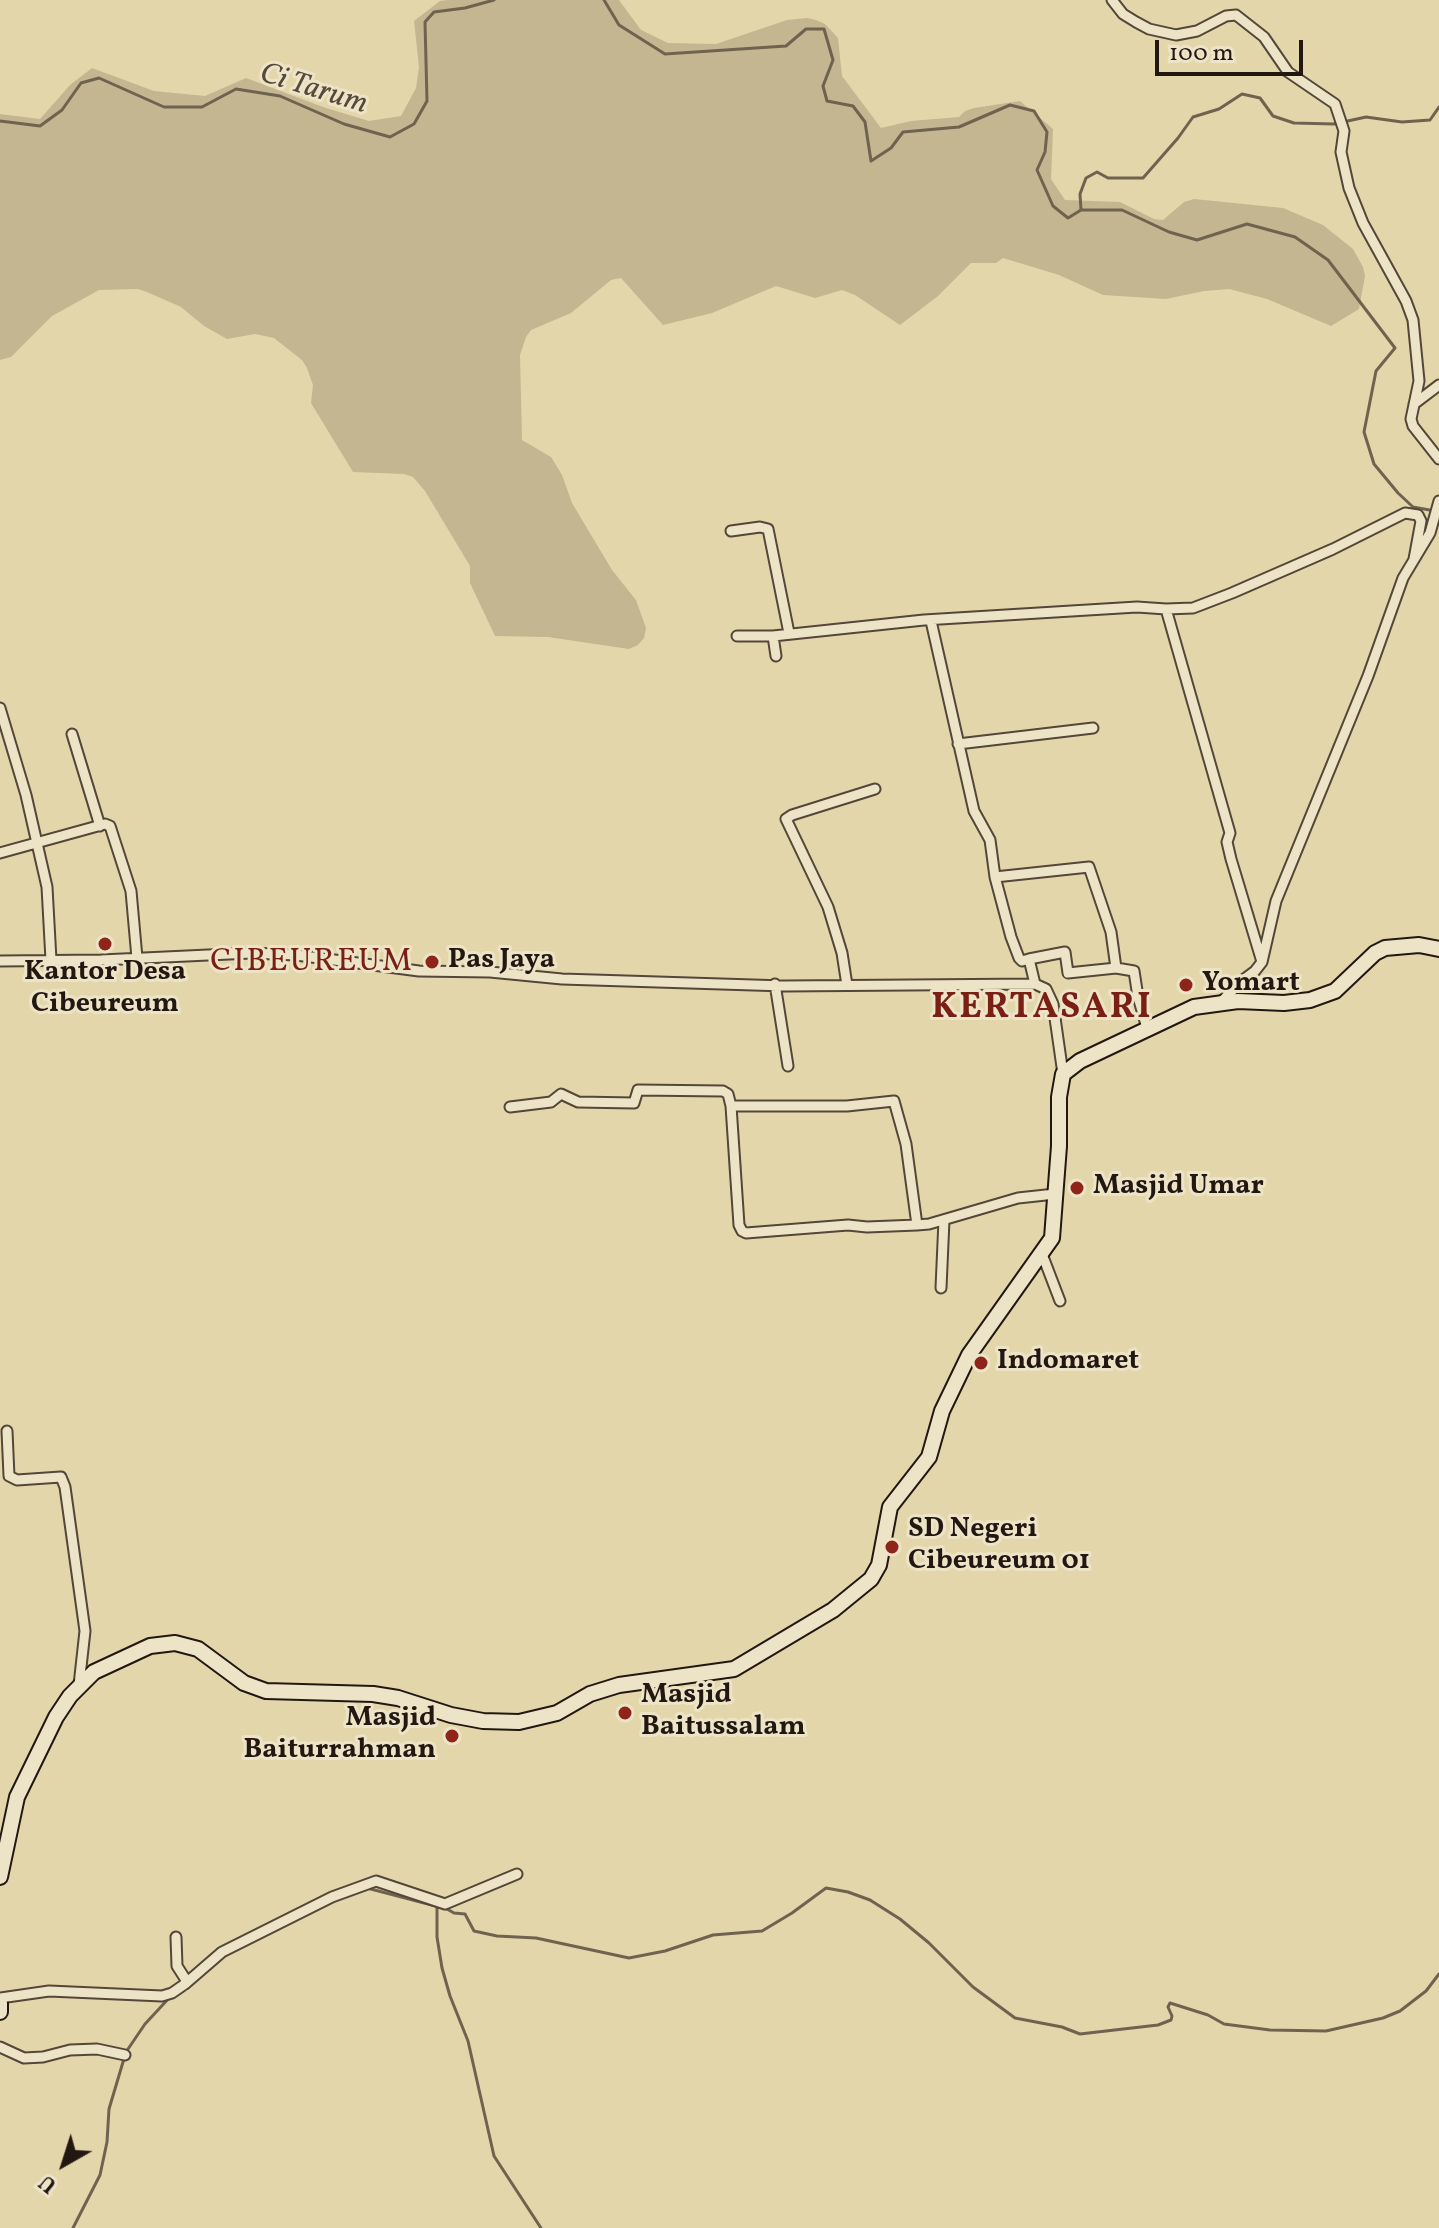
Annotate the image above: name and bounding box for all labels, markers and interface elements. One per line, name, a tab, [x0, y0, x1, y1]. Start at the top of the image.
scale bar	[1159, 24, 1307, 74]
text: 100 m	[1169, 37, 1234, 71]
water label: Ci Tarum	[255, 58, 371, 124]
marker: Kantor Desa Cibeureum	[96, 935, 114, 953]
district label: CIBEUREUM	[210, 945, 414, 983]
place label: Pas Jaya	[448, 945, 555, 979]
marker: Pas Jaya	[423, 953, 441, 971]
place label: Kantor Desa Cibeureum	[24, 957, 186, 1023]
place label: Yomart	[1202, 968, 1300, 1002]
marker: Yomart	[1177, 976, 1195, 994]
district label: KERTASARI	[931, 988, 1153, 1032]
place label: Masjid Umar	[1093, 1171, 1264, 1205]
marker: Masjid Umar	[1068, 1179, 1086, 1197]
place label: Indomaret	[997, 1346, 1139, 1380]
marker: Indomaret	[972, 1354, 990, 1372]
place label: SD Negeri Cibeureum 01	[908, 1514, 1090, 1580]
marker: SD Negeri Cibeureum 01	[883, 1538, 901, 1556]
place label: Masjid Baitussalam	[641, 1680, 806, 1746]
place label: Masjid Baiturrahman	[244, 1703, 436, 1769]
marker: Masjid Baitussalam	[616, 1704, 634, 1722]
marker: Masjid Baiturrahman	[443, 1727, 461, 1745]
north arrow	[24, 2124, 104, 2204]
text: U	[33, 2166, 64, 2200]

